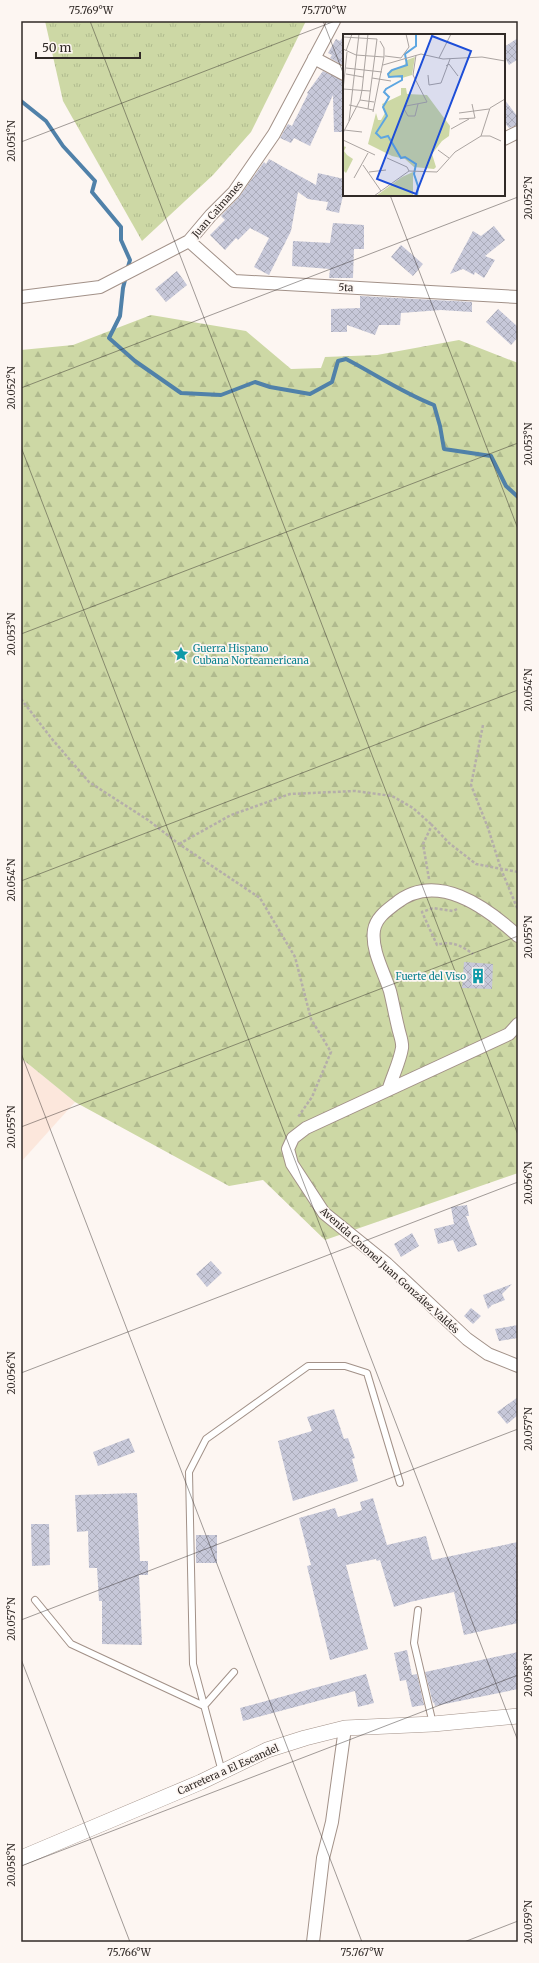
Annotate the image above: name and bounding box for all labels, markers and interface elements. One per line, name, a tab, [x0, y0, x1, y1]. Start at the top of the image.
text: 75.769°W	[69, 4, 114, 17]
text: 75.770°W	[302, 4, 347, 17]
scale bar	[36, 34, 140, 60]
inset map	[343, 34, 505, 196]
text: 50 m	[42, 40, 71, 55]
text: 20.051°N	[5, 120, 18, 162]
text: 20.052°N	[522, 176, 535, 220]
street label: Juan Caimanes	[188, 178, 246, 241]
street label: 5ta	[338, 281, 354, 294]
text: 20.052°N	[5, 366, 18, 410]
text: 20.053°N	[522, 422, 535, 465]
text: 20.053°N	[5, 612, 18, 655]
place label: Guerra Hispano Cubana Norteamericana	[193, 642, 309, 667]
place icon: Guerra Hispano Cubana Norteamericana	[172, 645, 190, 663]
text: 20.054°N	[522, 668, 535, 711]
text: 20.054°N	[5, 858, 18, 901]
text: 20.055°N	[522, 915, 535, 958]
building icon: Fuerte del Viso	[469, 967, 487, 985]
place label: Fuerte del Viso	[395, 970, 466, 983]
text: 20.055°N	[5, 1105, 18, 1148]
text: 20.056°N	[522, 1161, 535, 1205]
street label: Avenida Coronel Juan González Valdés	[317, 1204, 462, 1336]
text: 20.056°N	[5, 1351, 18, 1395]
text: 20.057°N	[522, 1407, 535, 1451]
text: 20.057°N	[5, 1597, 18, 1641]
text: 20.058°N	[522, 1653, 535, 1697]
street label: Carretera a El Escandel	[176, 1741, 281, 1798]
text: 20.058°N	[5, 1843, 18, 1887]
text: 20.059°N	[522, 1900, 535, 1944]
text: 75.766°W	[107, 1946, 152, 1959]
text: 75.767°W	[340, 1946, 385, 1959]

